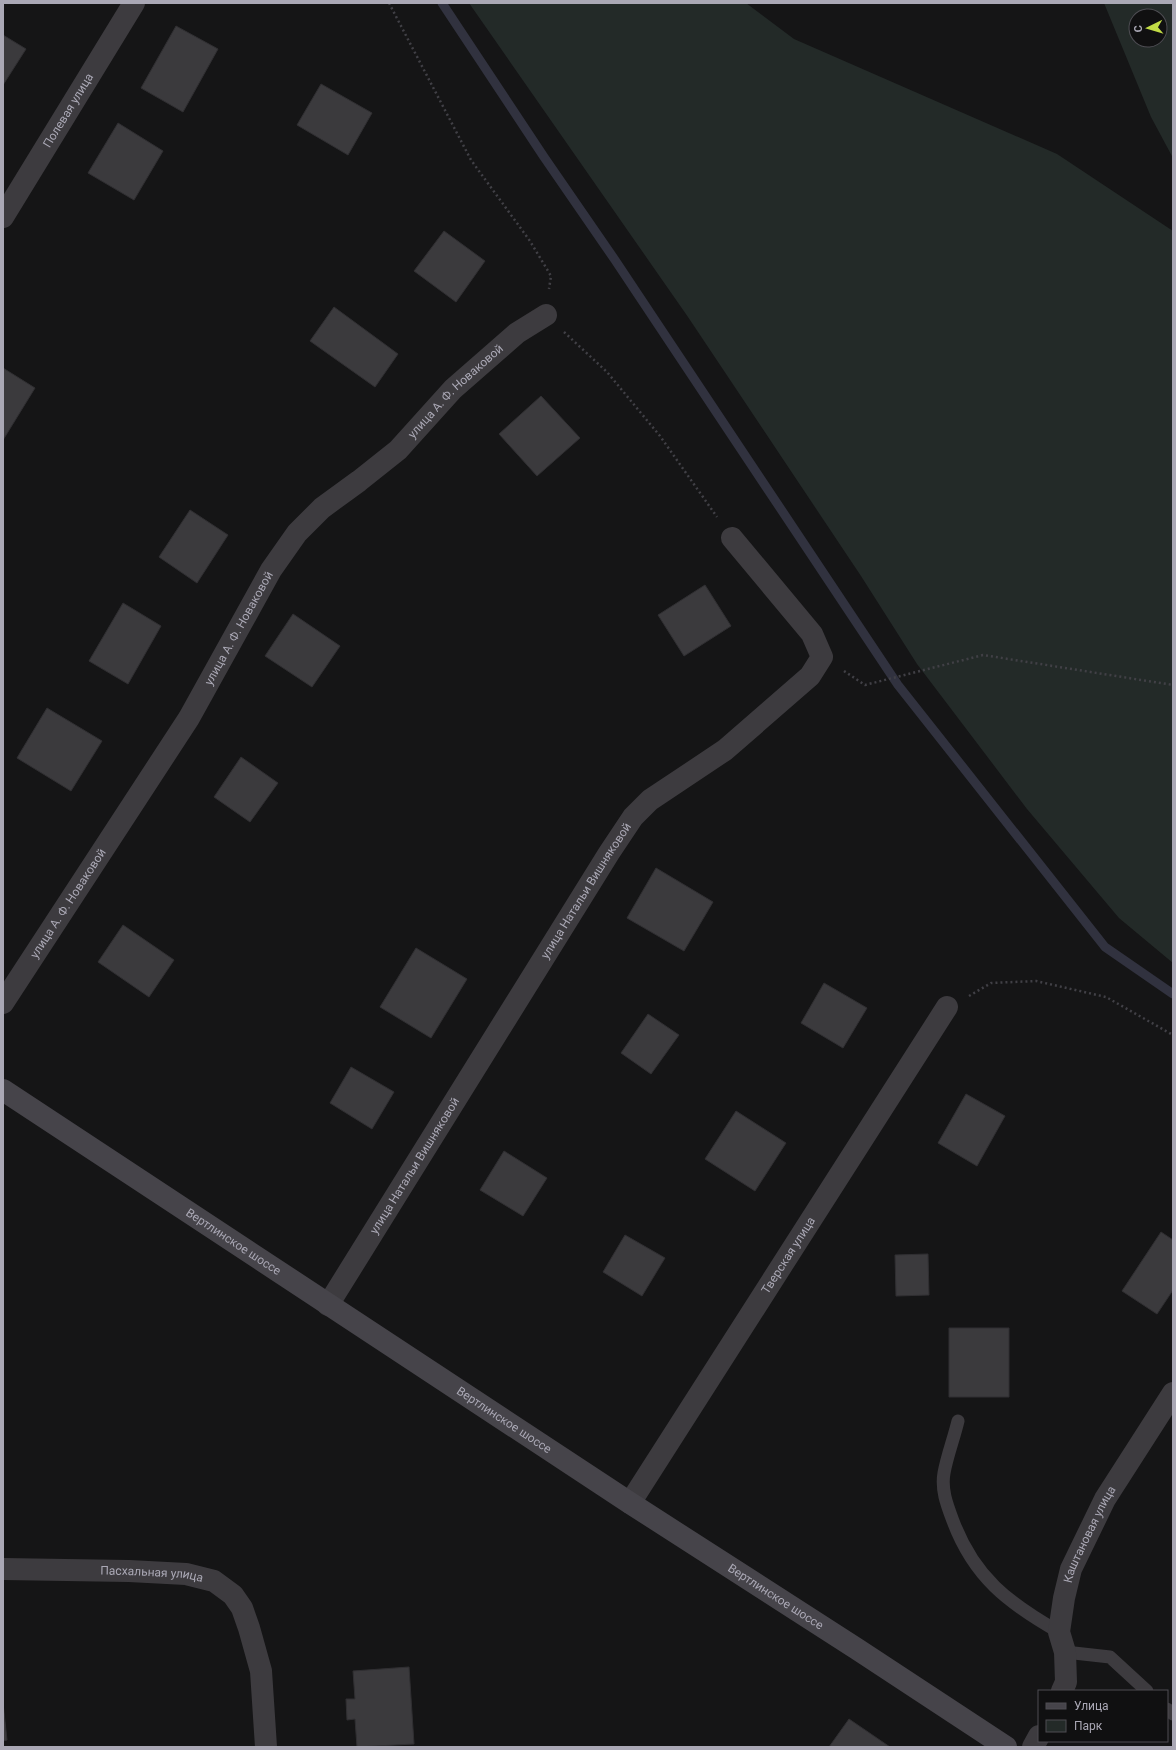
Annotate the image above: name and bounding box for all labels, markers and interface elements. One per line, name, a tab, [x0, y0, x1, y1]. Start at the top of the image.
north arrow	[1128, 8, 1168, 48]
text: С	[1132, 25, 1145, 33]
street label: Полевая улица	[40, 71, 96, 150]
street label: улица А. Ф. Новаковой	[405, 341, 506, 441]
street label: улица А. Ф. Новаковой	[202, 569, 276, 688]
street label: улица Натальи Вишняковой	[538, 820, 634, 961]
street label: улица А. Ф. Новаковой	[27, 846, 109, 961]
street label: улица Натальи Вишняковой	[367, 1095, 462, 1237]
street label: Вертлинское шоссе	[183, 1206, 284, 1278]
street label: Тверская улица	[759, 1214, 818, 1296]
street label: Вертлинское шоссе	[454, 1384, 554, 1456]
street label: Каштановая улица	[1061, 1483, 1119, 1584]
street label: Вертлинское шоссе	[725, 1561, 826, 1632]
street label: Пасхальная улица	[100, 1564, 205, 1585]
legend	[1038, 1690, 1168, 1742]
text: Улица	[1074, 1699, 1109, 1713]
text: Парк	[1074, 1719, 1103, 1733]

